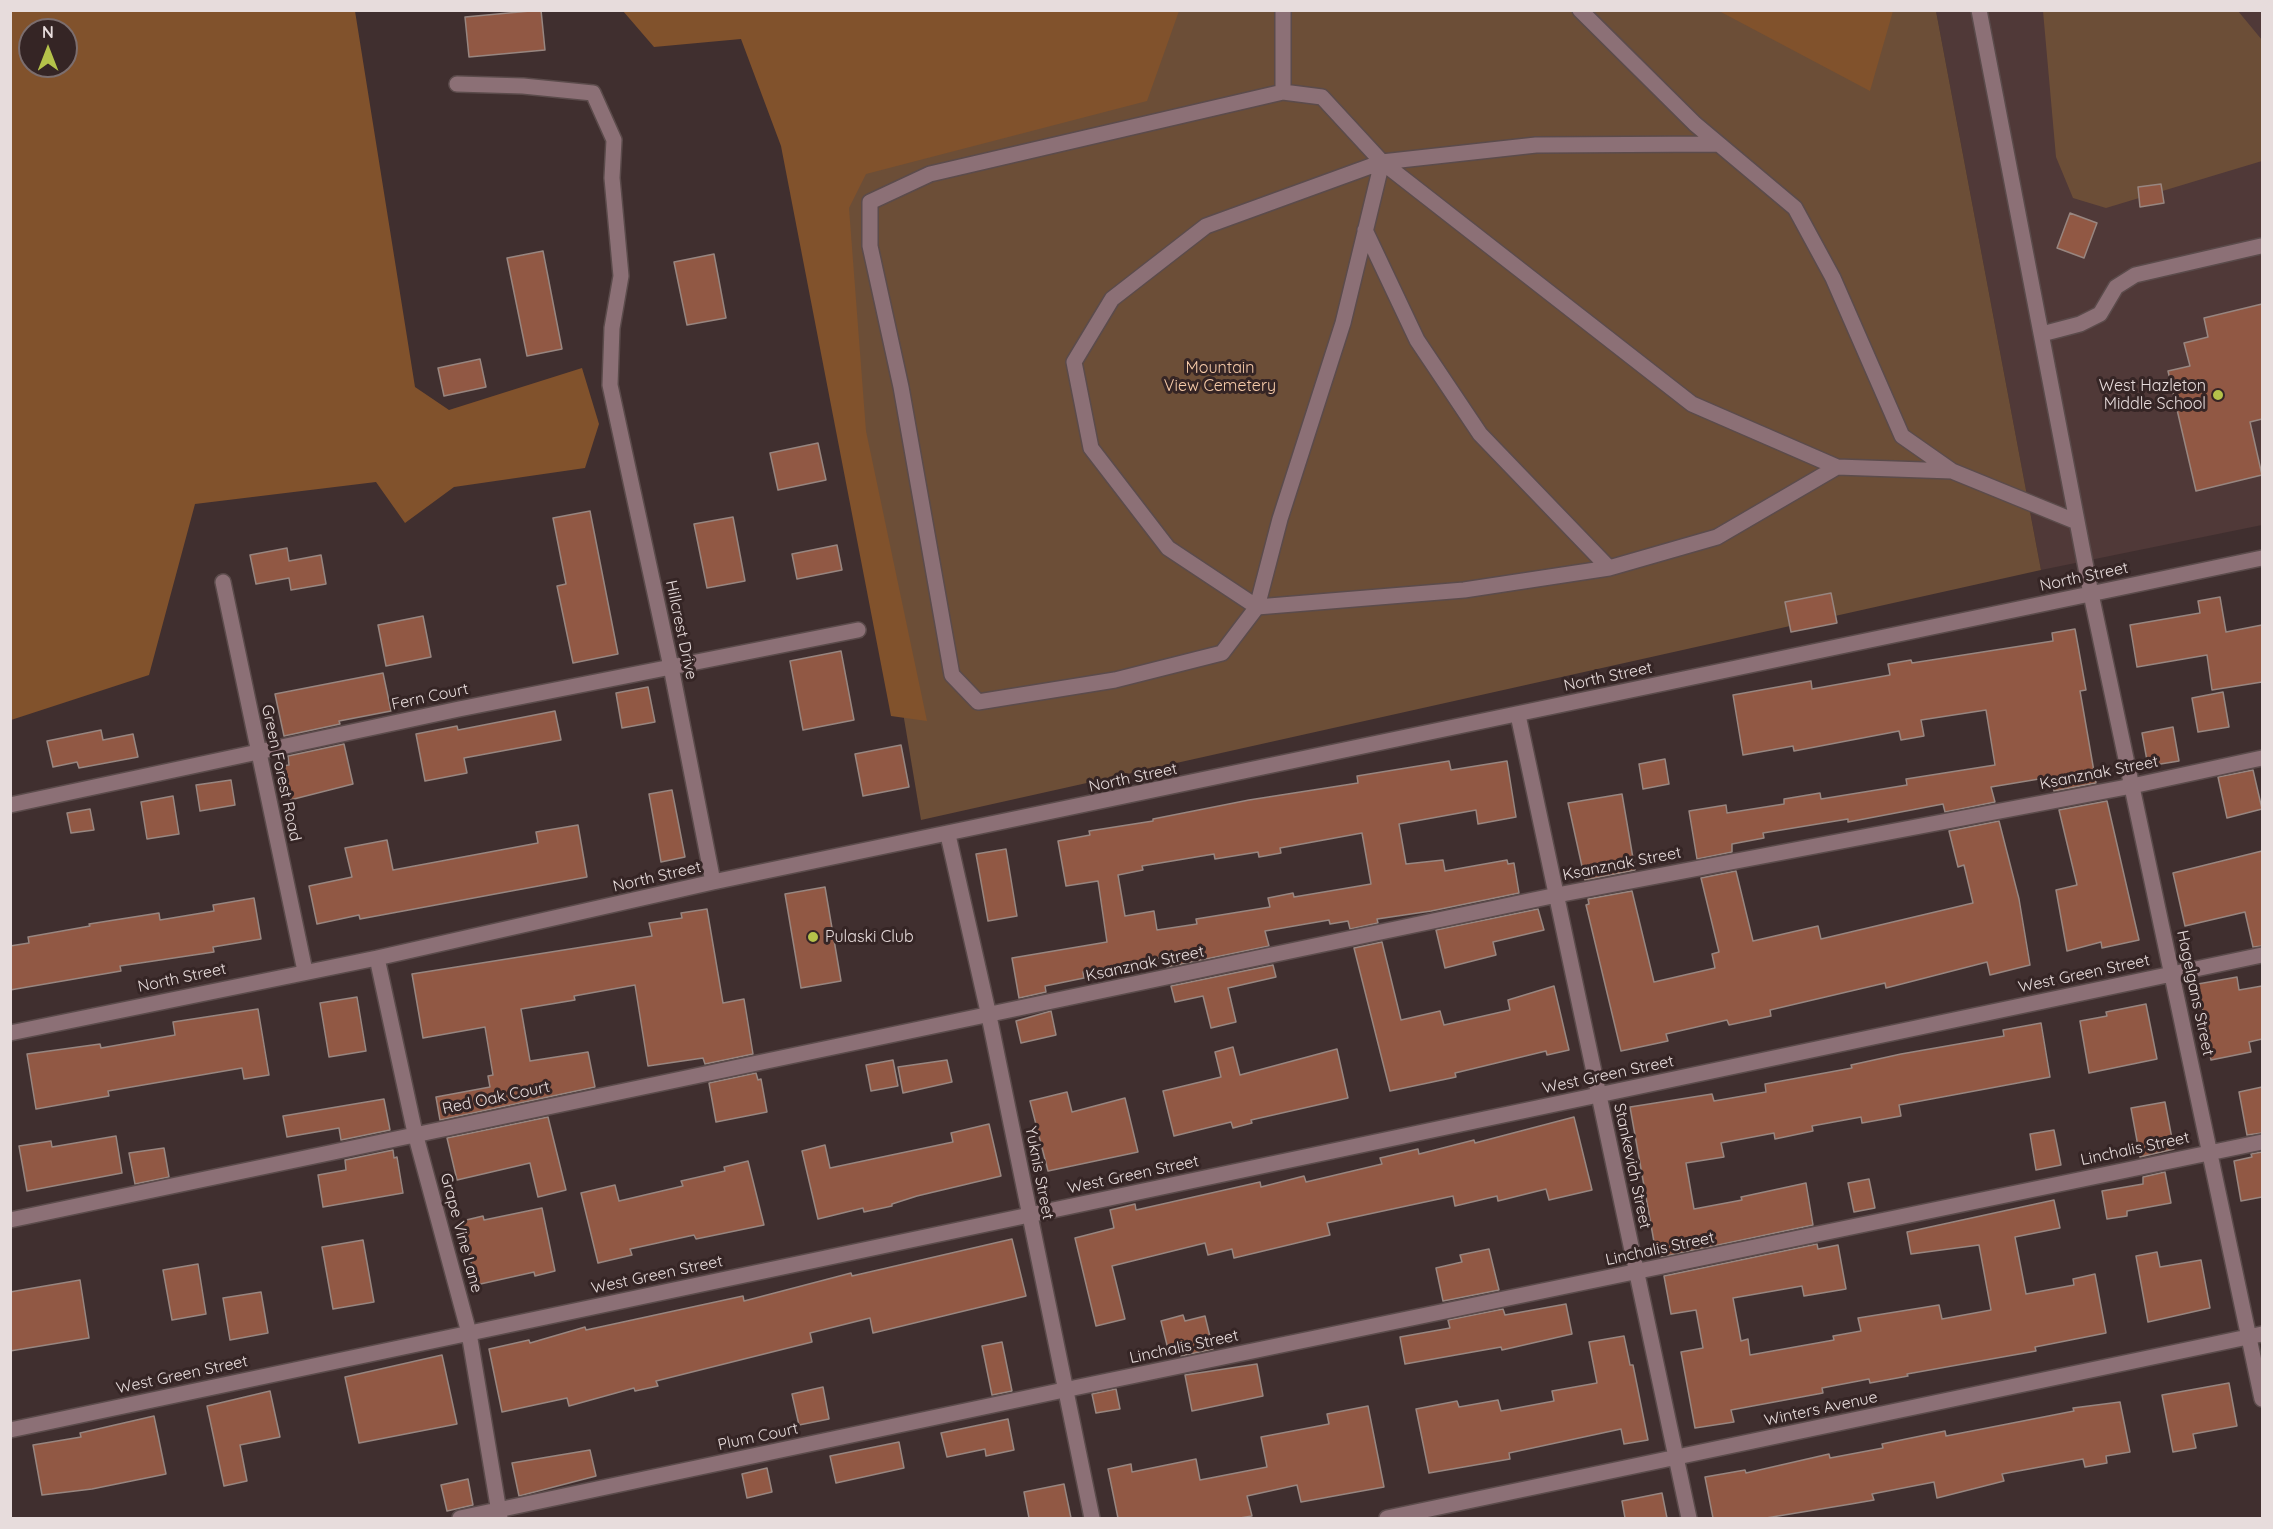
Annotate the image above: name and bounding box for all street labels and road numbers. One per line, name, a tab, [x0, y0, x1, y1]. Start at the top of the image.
street label: North Street	[2038, 558, 2130, 596]
street label: Hillcrest Drive	[661, 579, 701, 681]
street label: North Street	[1562, 658, 1654, 696]
street label: Fern Court	[390, 679, 470, 715]
street label: Green Forest Road	[257, 703, 305, 843]
street label: Ksanznak Street	[2038, 752, 2160, 794]
street label: North Street	[1087, 759, 1179, 797]
street label: Ksanznak Street	[1561, 843, 1683, 885]
street label: North Street	[611, 858, 703, 896]
street label: Hagelgans Street	[2172, 928, 2218, 1058]
street label: Ksanznak Street	[1084, 942, 1206, 986]
street label: West Green Street	[2017, 951, 2151, 997]
street label: North Street	[136, 959, 228, 997]
street label: West Green Street	[1541, 1052, 1675, 1098]
street label: Red Oak Court	[440, 1077, 552, 1119]
street label: Stankevich Street	[1609, 1101, 1655, 1231]
street label: Yuknis Street	[1021, 1125, 1057, 1221]
street label: Linchalis Street	[2079, 1128, 2191, 1170]
street label: West Green Street	[1066, 1152, 1200, 1198]
street label: Grape Vine Lane	[436, 1171, 486, 1295]
street label: Linchalis Street	[1604, 1228, 1716, 1270]
street label: West Green Street	[590, 1252, 724, 1298]
street label: Linchalis Street	[1128, 1326, 1240, 1368]
street label: West Green Street	[115, 1352, 249, 1398]
street label: Winters Avenue	[1763, 1388, 1879, 1430]
street label: Plum Court	[716, 1419, 800, 1455]

